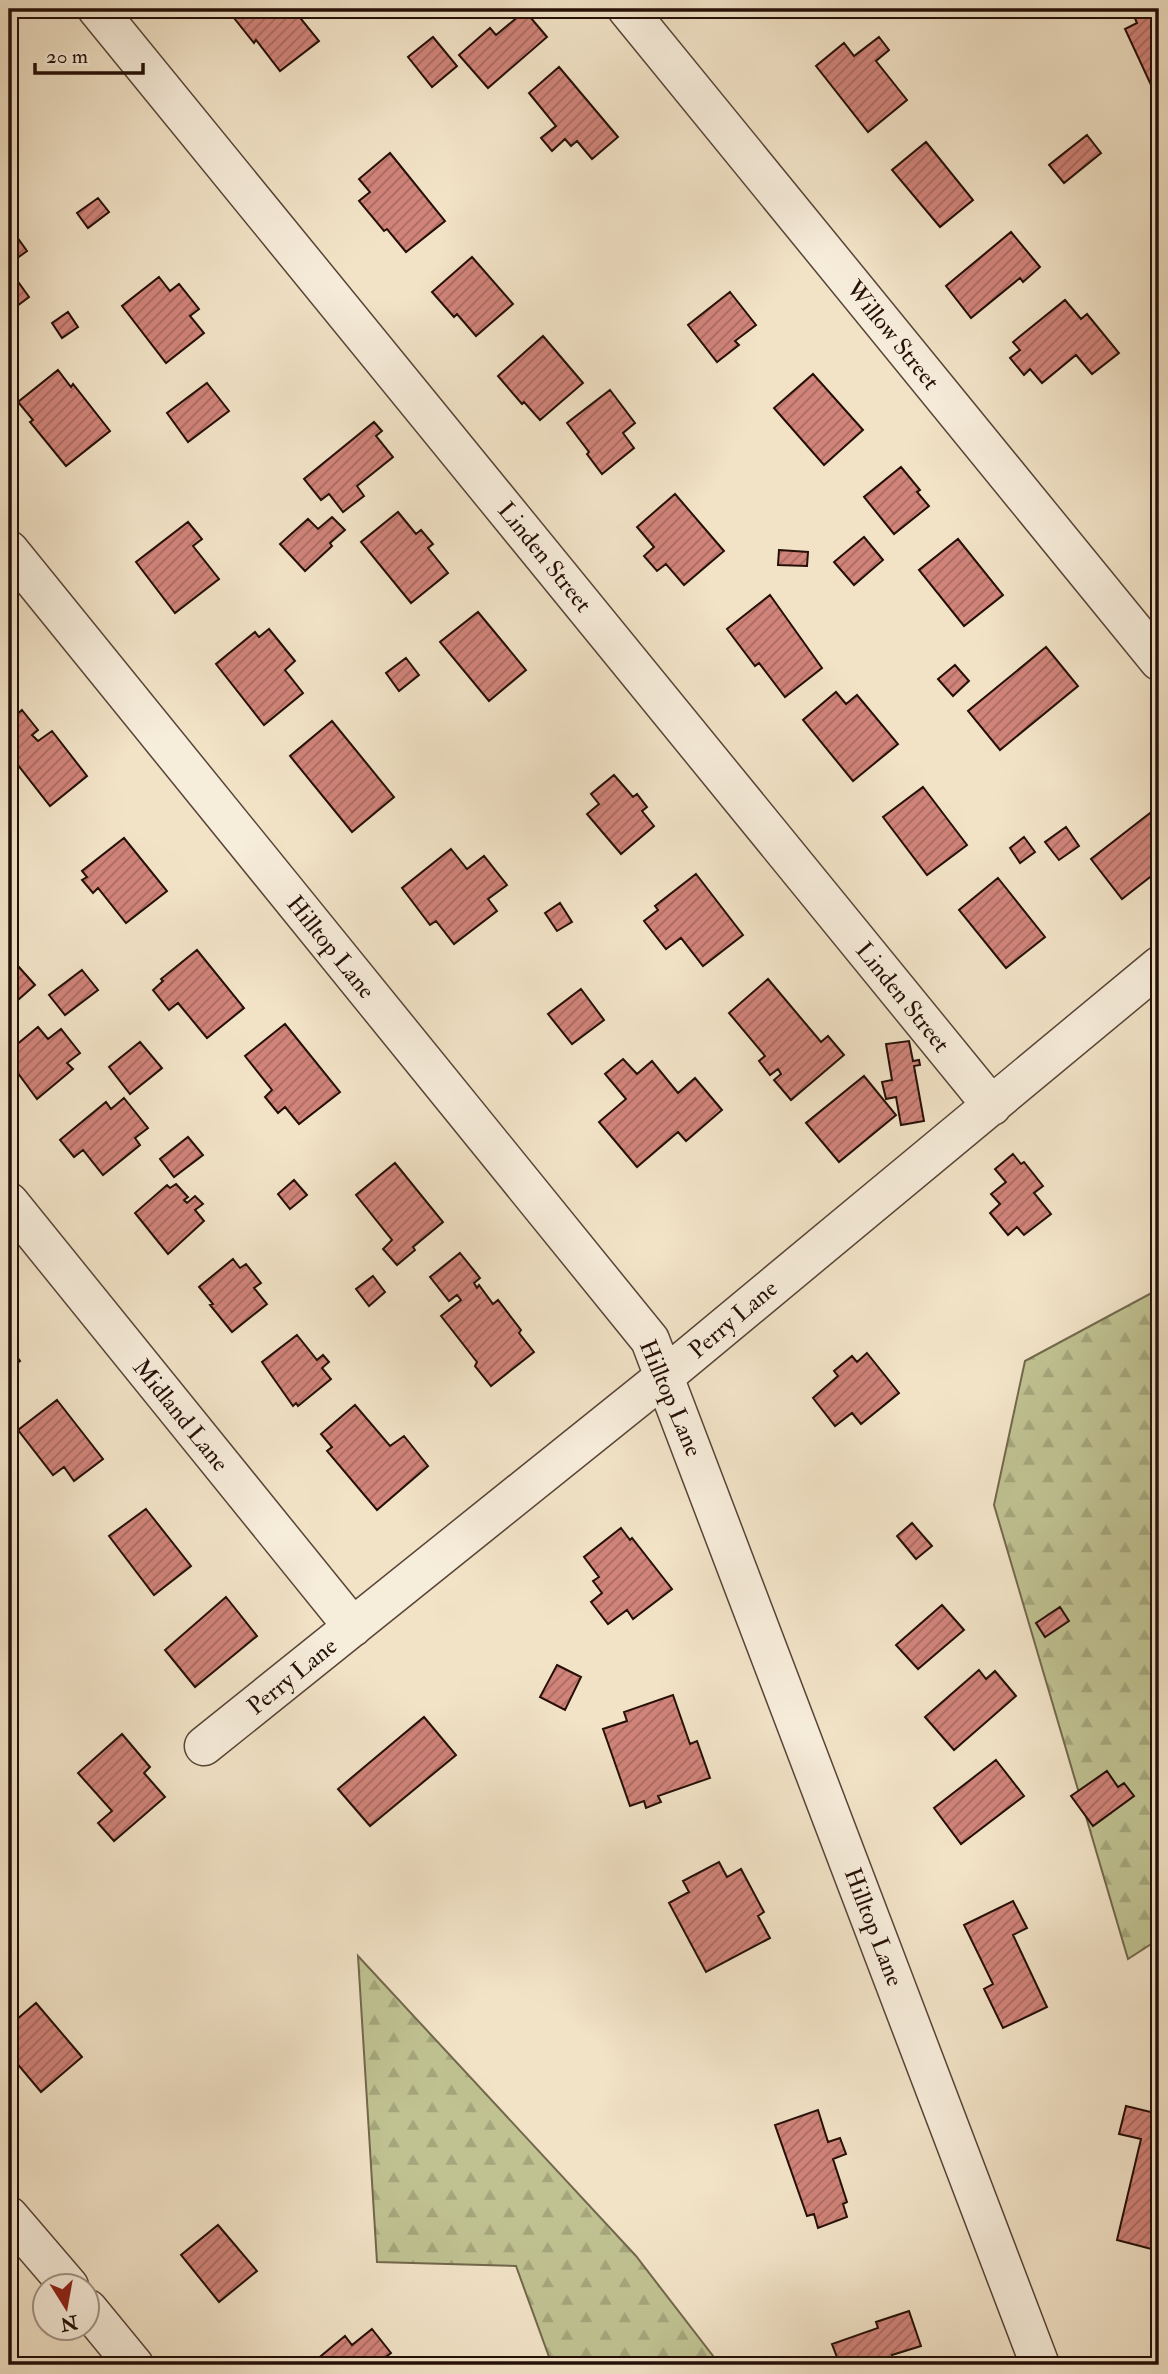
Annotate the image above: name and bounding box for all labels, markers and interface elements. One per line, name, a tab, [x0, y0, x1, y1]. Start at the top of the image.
scale bar	[35, 32, 144, 76]
text: 20 m	[46, 43, 88, 70]
street label: Willow Street	[838, 273, 946, 397]
street label: Linden Street	[491, 496, 599, 619]
street label: Hilltop Lane	[279, 889, 382, 1005]
street label: Linden Street	[849, 936, 957, 1059]
street label: Perry Lane	[683, 1273, 784, 1366]
street label: Hilltop Lane	[632, 1335, 709, 1461]
street label: Midland Lane	[126, 1353, 236, 1478]
street label: Perry Lane	[241, 1631, 343, 1722]
street label: Hilltop Lane	[837, 1864, 910, 1991]
north arrow	[32, 2272, 102, 2342]
text: N	[57, 2309, 81, 2336]

